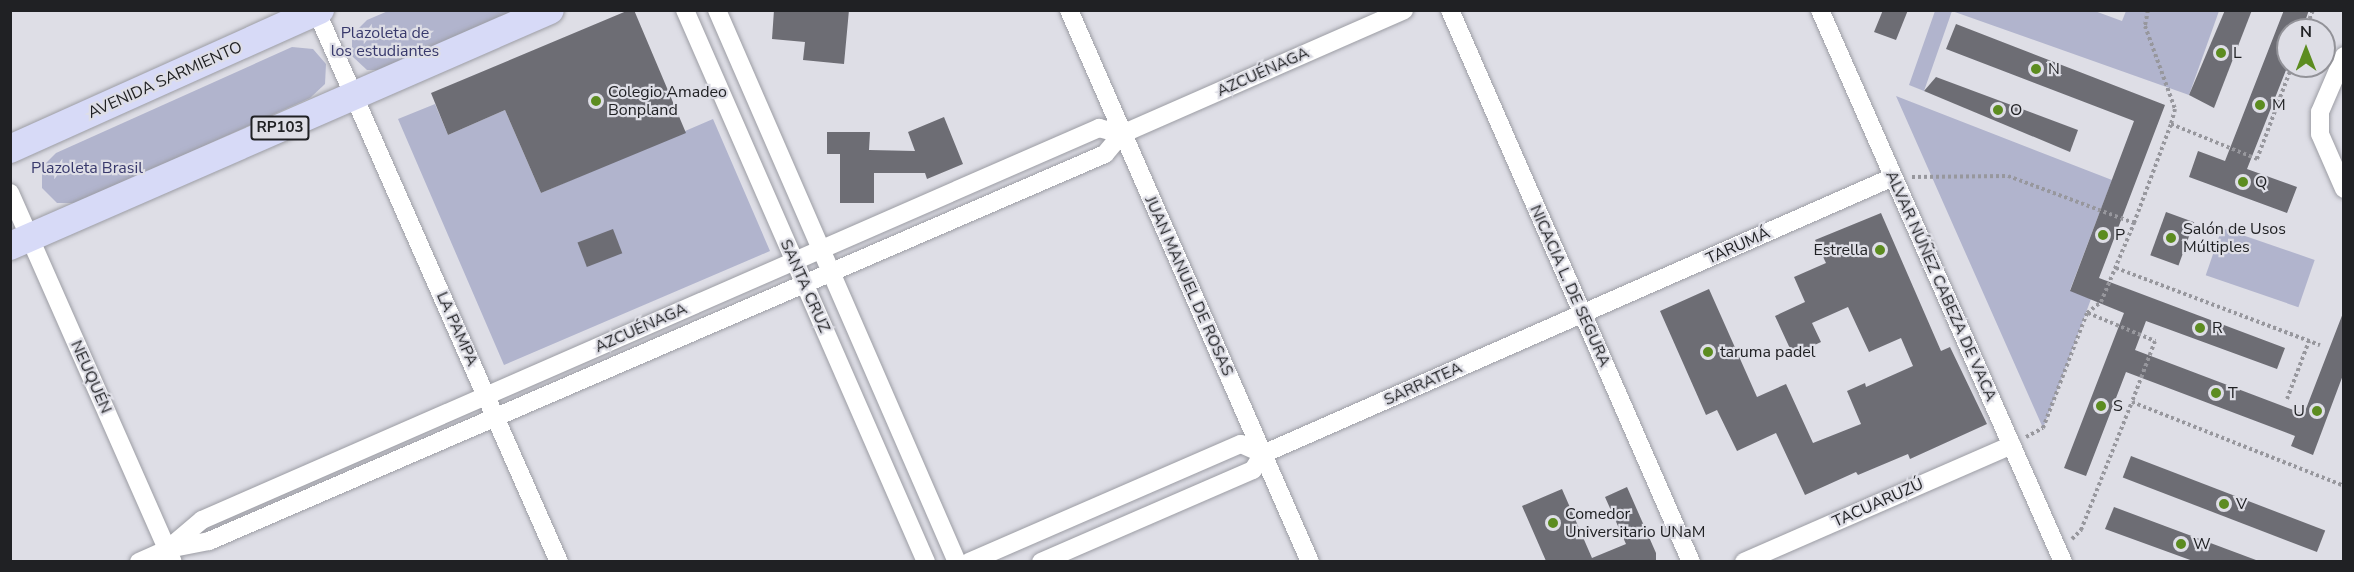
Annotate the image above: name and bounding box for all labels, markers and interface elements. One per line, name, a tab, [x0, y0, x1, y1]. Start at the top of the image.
north arrow	[2276, 18, 2336, 78]
text: N	[2300, 21, 2312, 43]
park label: Plazoleta de los estudiantes	[331, 23, 439, 61]
street label: AVENIDA SARMIENTO	[85, 37, 245, 123]
street label: AZCUÉNAGA	[1214, 43, 1312, 101]
place label: L	[2233, 43, 2242, 63]
marker: L	[2214, 46, 2228, 60]
place label: N	[2048, 59, 2060, 79]
marker: N	[2029, 62, 2043, 76]
place label: Colegio Amadeo Bonpland	[608, 82, 727, 120]
marker: Colegio Amadeo Bonpland	[589, 94, 603, 108]
place label: M	[2272, 95, 2286, 115]
marker: M	[2253, 98, 2267, 112]
place label: O	[2010, 100, 2022, 120]
marker: O	[1991, 103, 2005, 117]
road number: RP103	[250, 116, 310, 140]
park label: Plazoleta Brasil	[31, 158, 143, 178]
street label: ALVAR NÚÑEZ CABEZA DE VACA	[1881, 168, 2001, 404]
place label: Q	[2255, 172, 2267, 192]
marker: Q	[2236, 175, 2250, 189]
street label: JUAN MANUEL DE ROSAS	[1141, 193, 1237, 379]
street label: NICACIA L. DE SEGURA	[1526, 202, 1614, 370]
place label: Salón de Usos Múltiples	[2183, 219, 2286, 257]
street label: TARUMÁ	[1703, 223, 1773, 269]
place label: P	[2115, 225, 2125, 245]
marker: P	[2096, 228, 2110, 242]
marker: Salón de Usos Múltiples	[2164, 231, 2178, 245]
street label: SANTA CRUZ	[776, 236, 834, 336]
place label: Estrella	[1813, 240, 1868, 260]
marker: Estrella	[1873, 243, 1887, 257]
street label: LA PAMPA	[432, 289, 482, 369]
street label: AZCUÉNAGA	[592, 299, 690, 357]
place label: R	[2212, 318, 2223, 338]
marker: R	[2193, 321, 2207, 335]
street label: NEUQUÉN	[66, 338, 116, 416]
place label: taruma padel	[1720, 342, 1815, 362]
marker: taruma padel	[1701, 345, 1715, 359]
street label: SARRATEA	[1381, 358, 1465, 410]
place label: T	[2228, 383, 2238, 403]
marker: T	[2209, 386, 2223, 400]
place label: S	[2113, 396, 2123, 416]
marker: S	[2094, 399, 2108, 413]
place label: U	[2293, 401, 2305, 421]
marker: U	[2310, 404, 2324, 418]
street label: TACUARUZÚ	[1830, 474, 1926, 532]
place label: V	[2236, 494, 2247, 514]
marker: V	[2217, 497, 2231, 511]
place label: Comedor Universitario UNaM	[1565, 504, 1705, 542]
marker: Comedor Universitario UNaM	[1546, 516, 1560, 530]
place label: W	[2193, 534, 2211, 554]
marker: W	[2174, 537, 2188, 551]

